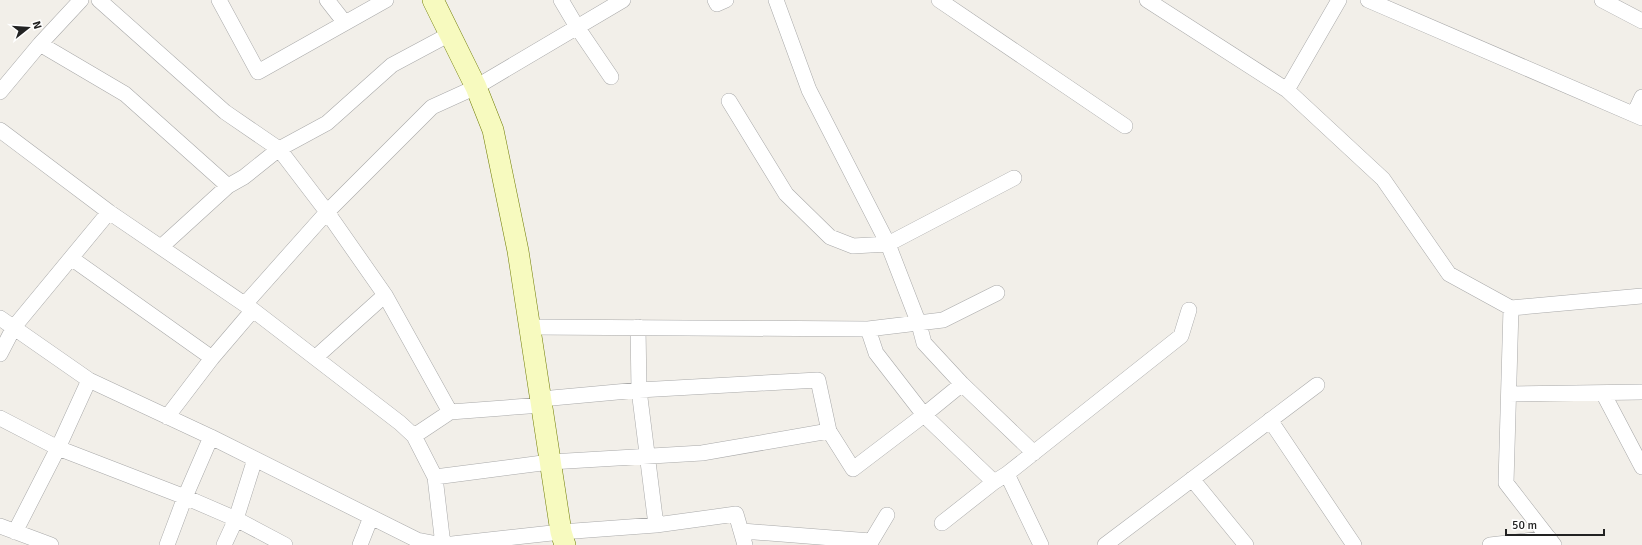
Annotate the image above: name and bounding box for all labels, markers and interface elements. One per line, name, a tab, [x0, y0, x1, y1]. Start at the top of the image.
north arrow	[8, 8, 48, 48]
text: N	[30, 20, 44, 31]
scale bar	[1506, 511, 1604, 537]
text: 50 m	[1512, 518, 1537, 533]

